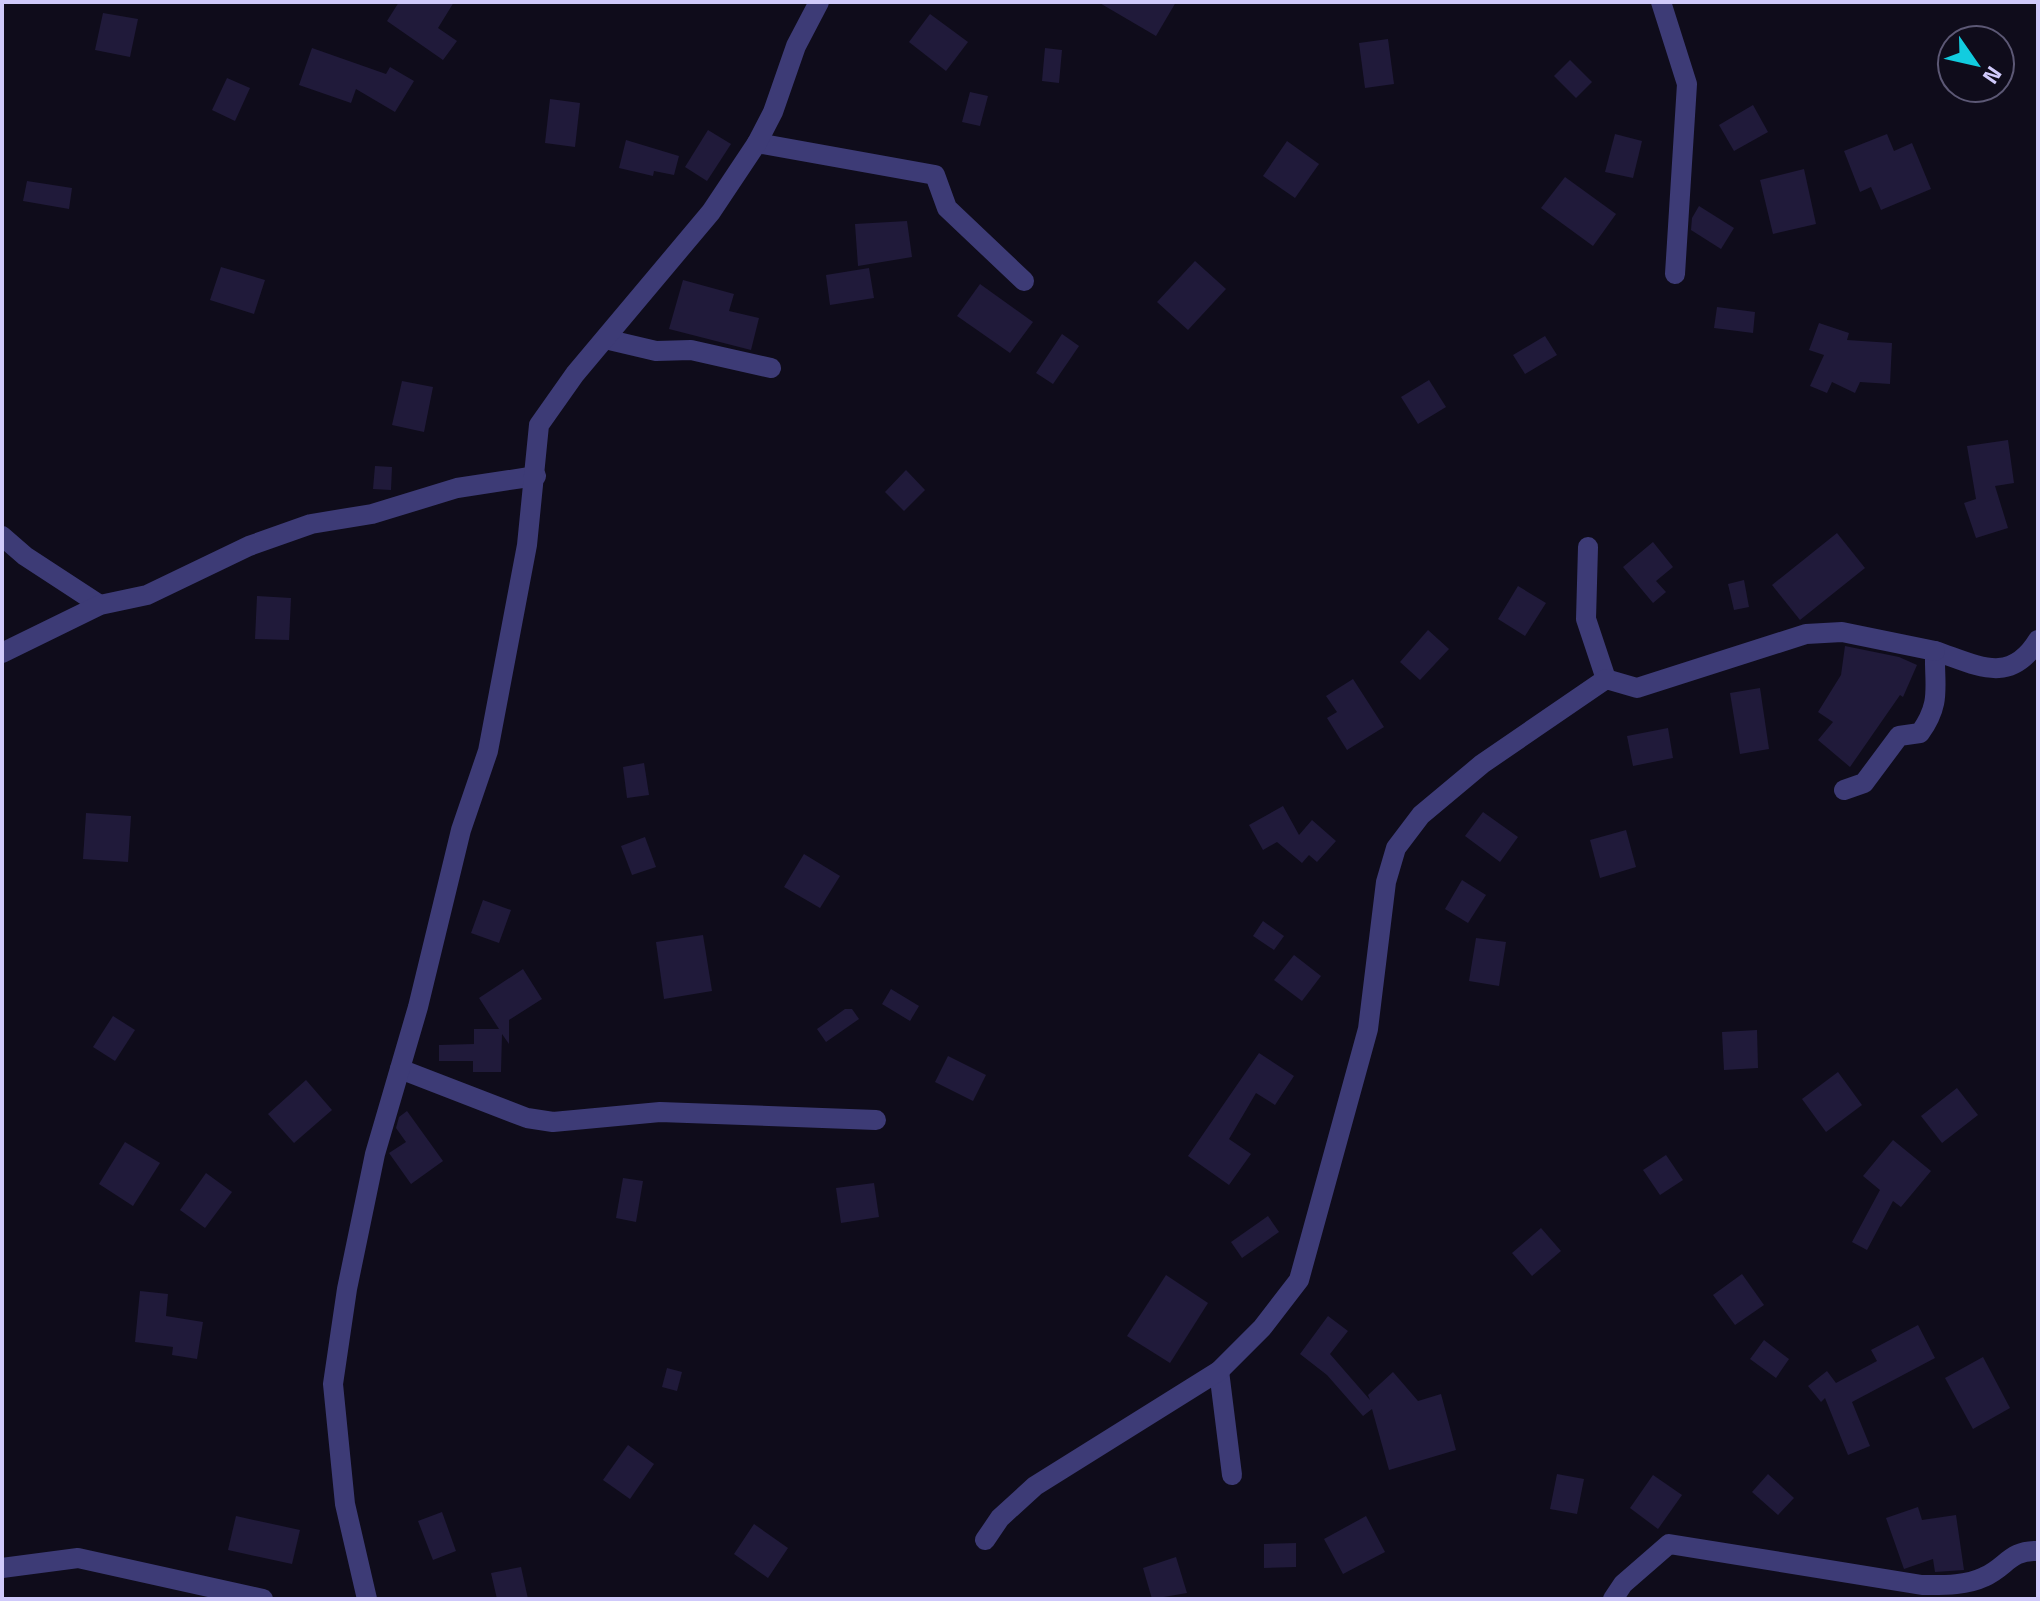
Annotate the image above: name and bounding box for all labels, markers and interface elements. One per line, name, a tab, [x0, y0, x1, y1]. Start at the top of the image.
north arrow	[1936, 24, 2016, 104]
text: N	[1974, 59, 2011, 91]

